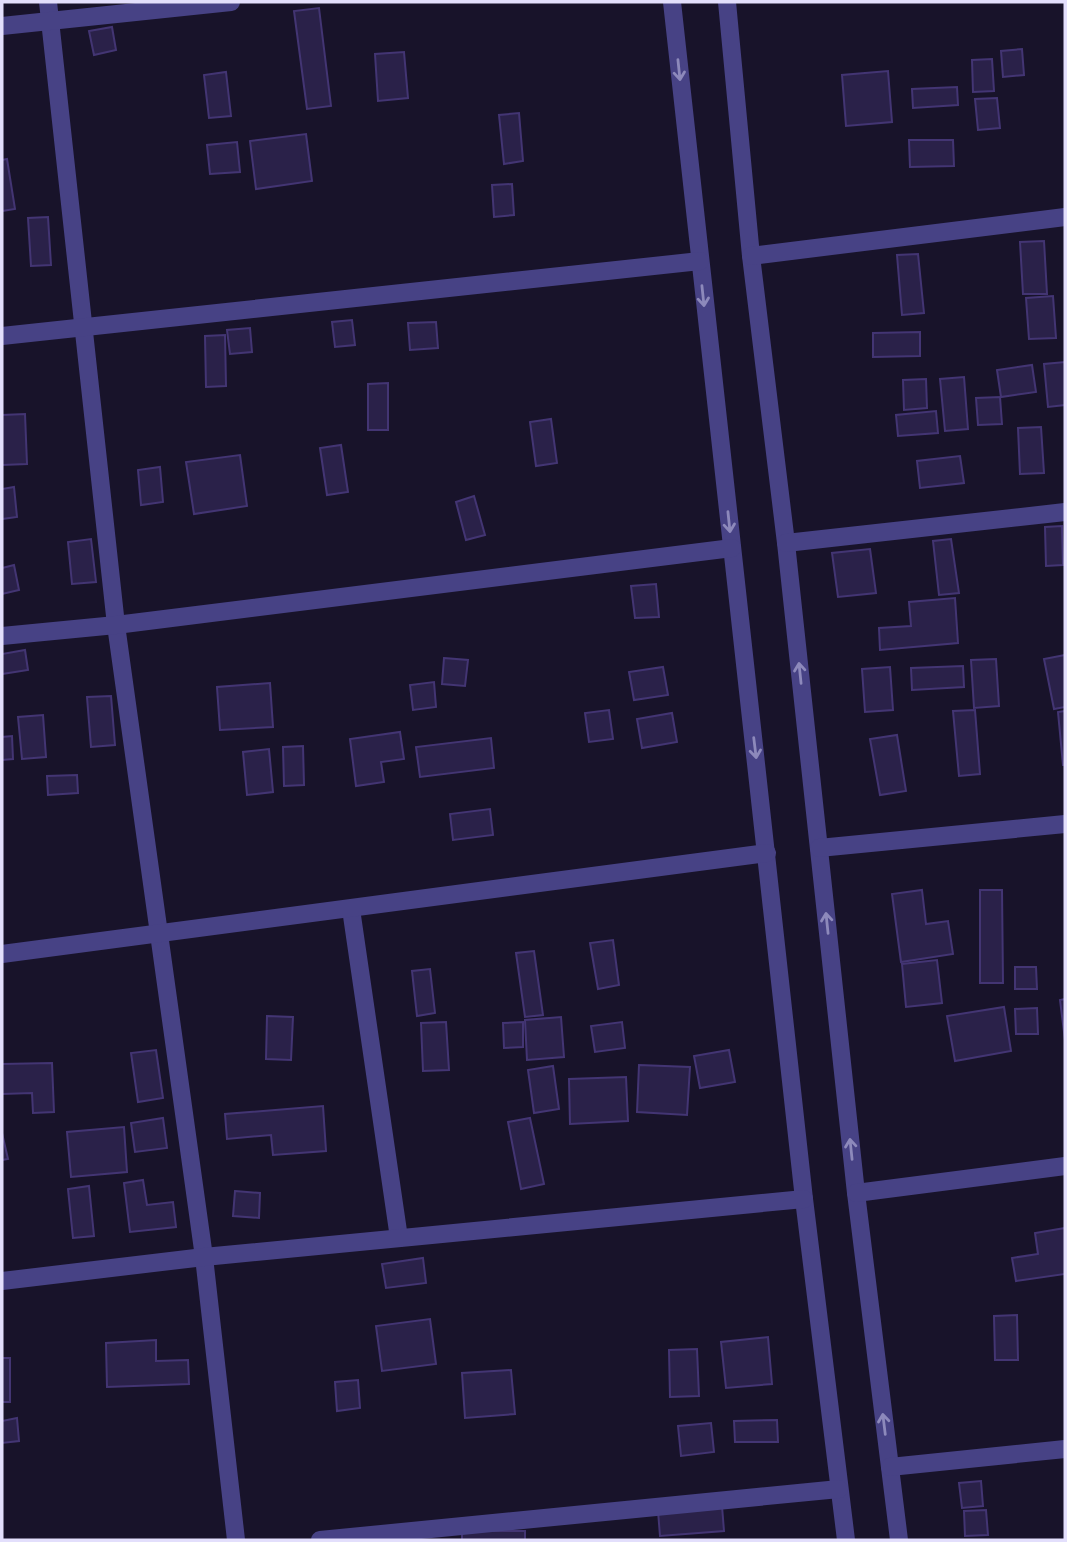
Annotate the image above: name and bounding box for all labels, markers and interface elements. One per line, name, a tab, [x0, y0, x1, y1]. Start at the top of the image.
one-way arrow	[673, 58, 686, 80]
one-way arrow	[697, 284, 710, 307]
one-way arrow	[723, 510, 736, 533]
one-way arrow	[793, 662, 806, 684]
one-way arrow	[749, 736, 762, 759]
one-way arrow	[820, 912, 833, 935]
one-way arrow	[844, 1139, 857, 1161]
one-way arrow	[878, 1413, 891, 1436]

